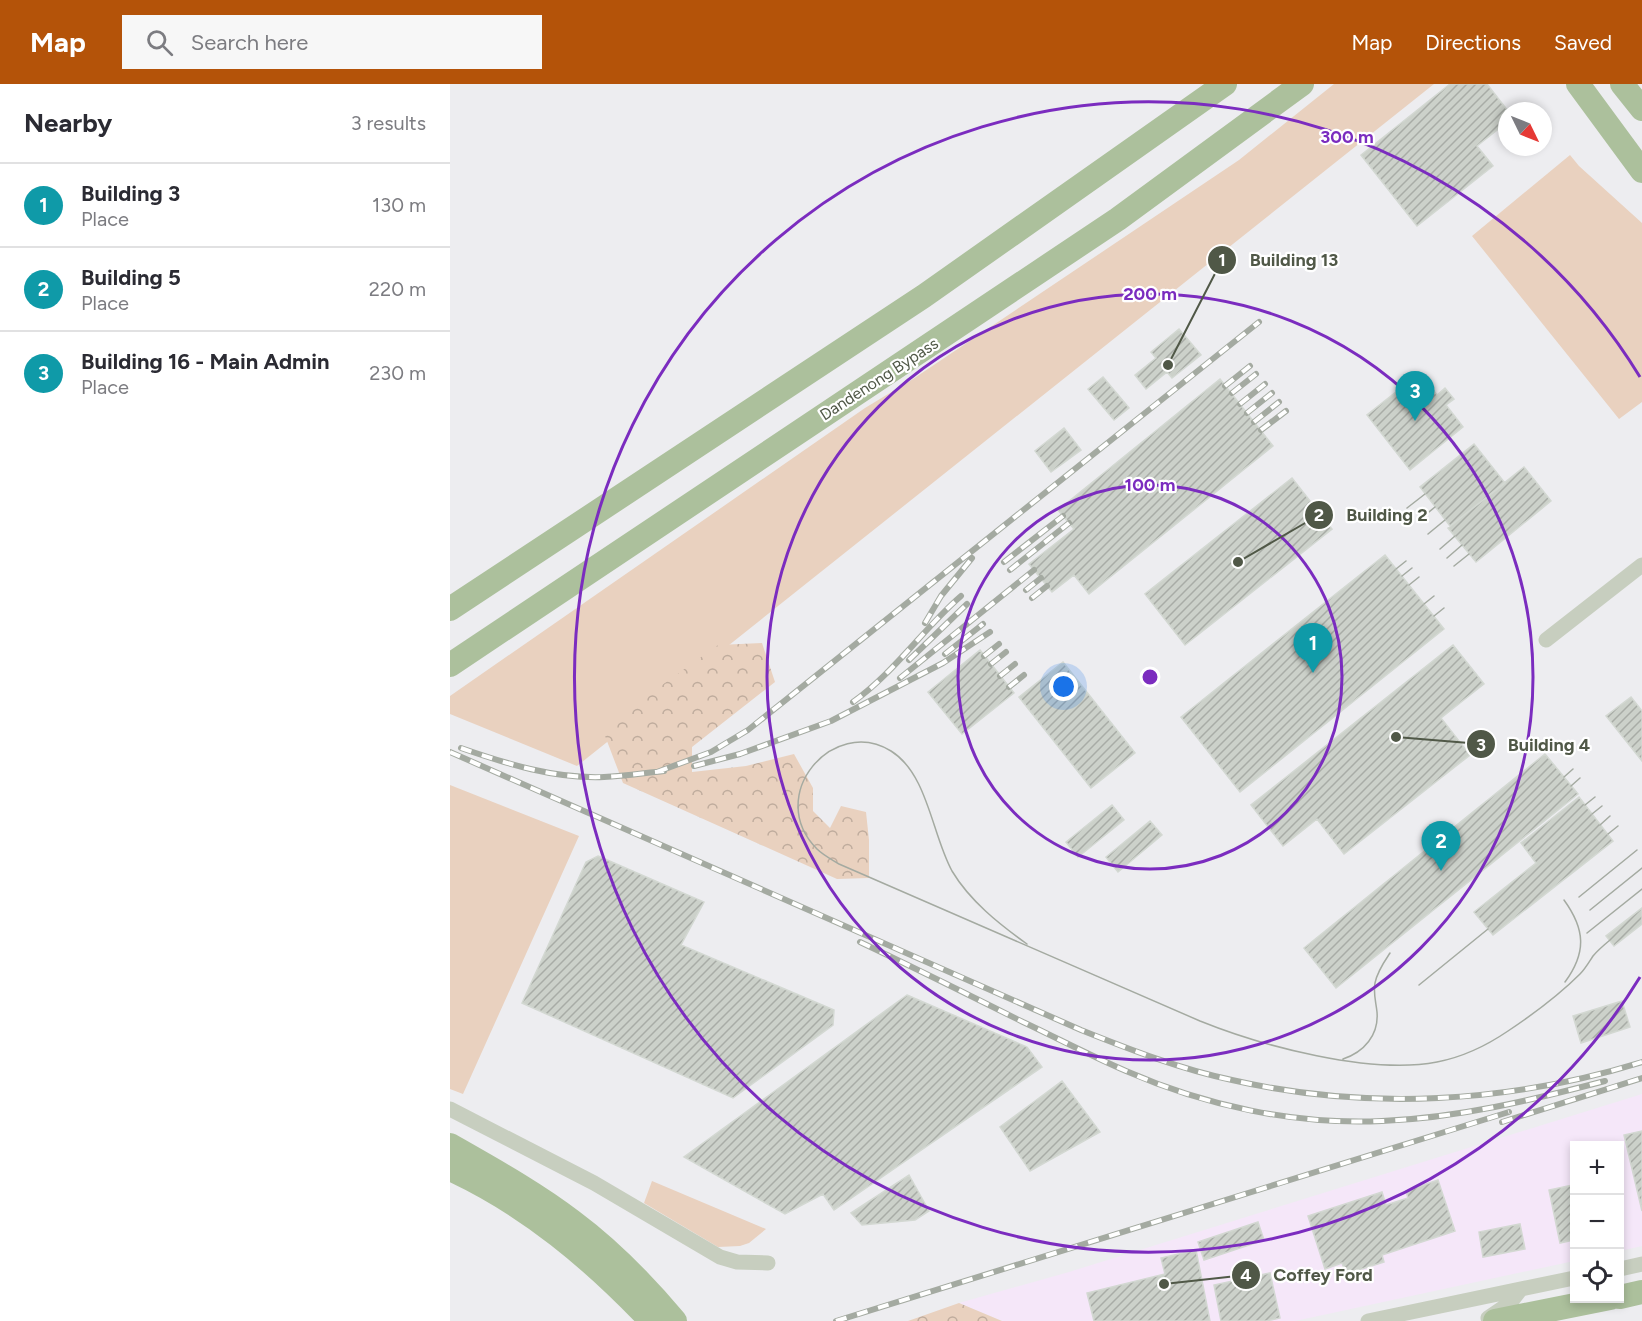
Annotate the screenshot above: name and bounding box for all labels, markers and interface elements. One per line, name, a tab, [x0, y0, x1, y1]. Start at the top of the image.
search box	[122, 15, 542, 69]
text: Map	[30, 25, 86, 59]
icon: search	[143, 26, 176, 59]
text: Search here	[191, 29, 308, 56]
text: Map	[1351, 30, 1392, 55]
text: Directions	[1425, 30, 1521, 55]
text: Saved	[1554, 30, 1612, 55]
north arrow	[1498, 102, 1552, 156]
text: Nearby	[24, 107, 112, 139]
text: 3 results	[351, 111, 426, 135]
text: 300 m	[1320, 126, 1374, 148]
text: Building 3	[81, 180, 180, 207]
text: 1	[39, 193, 48, 217]
text: 130 m	[372, 193, 426, 217]
text: Place	[81, 207, 129, 231]
callout: Building 13	[1207, 242, 1350, 278]
text: 1	[1218, 249, 1226, 271]
text: Building 13	[1250, 249, 1338, 271]
text: Building 5	[81, 264, 181, 291]
text: 2	[38, 277, 49, 301]
text: 220 m	[369, 277, 426, 301]
text: 200 m	[1123, 283, 1177, 305]
text: Place	[81, 291, 129, 315]
street label: Dandenong Bypass	[816, 334, 942, 424]
text: Building 16 - Main Admin	[81, 348, 330, 375]
text: 3	[38, 361, 49, 385]
text: 230 m	[369, 361, 426, 385]
pin: 3	[1396, 372, 1434, 421]
text: Place	[81, 375, 129, 399]
text: 100 m	[1125, 474, 1175, 496]
callout: Building 2	[1304, 497, 1440, 533]
text: 2	[1314, 504, 1324, 526]
text: Building 2	[1346, 504, 1428, 526]
pin: 1	[1294, 624, 1332, 673]
centre of rings	[1140, 667, 1160, 687]
your location	[1049, 672, 1078, 701]
callout: Building 4	[1466, 726, 1603, 762]
text: 3	[1476, 734, 1486, 756]
text: Building 4	[1508, 734, 1590, 756]
pin: 2	[1422, 822, 1460, 871]
map controls	[1570, 1141, 1624, 1303]
button: +	[1570, 1141, 1624, 1195]
button: −	[1570, 1195, 1624, 1249]
button: locate	[1570, 1249, 1624, 1303]
callout: Coffey Ford	[1231, 1257, 1385, 1293]
text: 4	[1240, 1264, 1252, 1286]
text: Coffey Ford	[1273, 1264, 1373, 1286]

